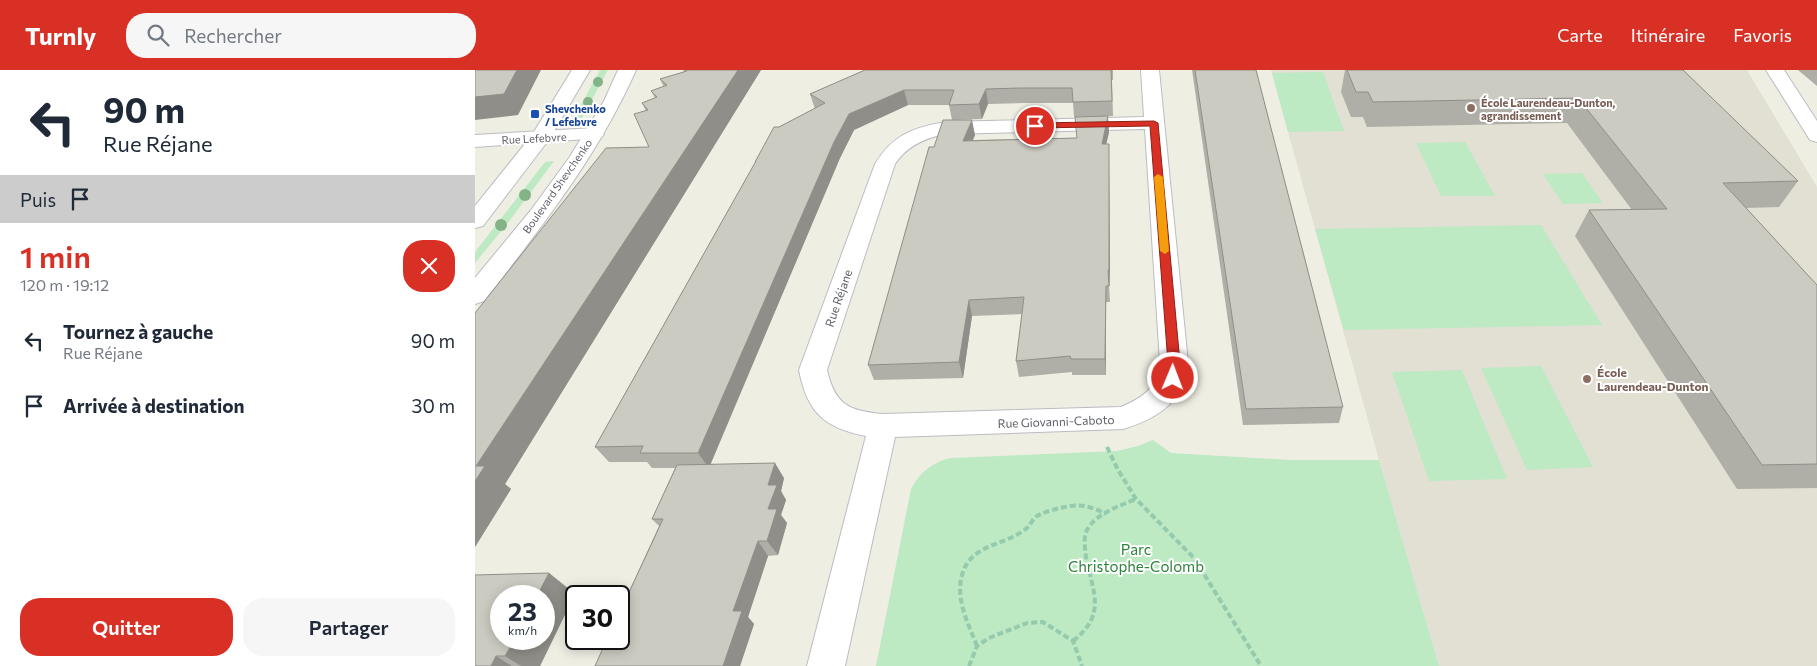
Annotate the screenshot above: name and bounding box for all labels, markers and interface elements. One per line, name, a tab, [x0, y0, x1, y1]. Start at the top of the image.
search box	[126, 13, 476, 58]
text: Turnly	[25, 21, 96, 50]
icon: search	[144, 21, 172, 49]
text: Rechercher	[184, 24, 282, 47]
text: Carte	[1557, 24, 1603, 46]
text: Itinéraire	[1631, 24, 1705, 46]
text: Favoris	[1733, 24, 1792, 46]
text: 90 m	[103, 87, 185, 130]
icon: left	[20, 90, 85, 155]
place label: École Laurendeau-Dunton, agrandissement	[1481, 95, 1616, 122]
place label: Shevchenko / Lefebvre	[545, 102, 606, 128]
marker: École Laurendeau-Dunton, agrandissement	[1465, 102, 1477, 114]
pin	[1014, 105, 1056, 147]
marker: Shevchenko / Lefebvre	[529, 108, 541, 120]
icon: arrive	[1021, 112, 1049, 140]
text: Rue Réjane	[103, 130, 213, 157]
street label: Rue Lefebvre	[501, 130, 567, 146]
street label: Boulevard Shevchenko	[519, 136, 595, 236]
icon: arrive	[66, 185, 94, 213]
text: Puis	[20, 188, 56, 211]
text: 1 min	[20, 237, 91, 274]
button: close	[403, 240, 455, 292]
street label: Rue Réjane	[822, 267, 854, 329]
text: 120 m · 19:12	[20, 275, 109, 294]
text: Tournez à gauche	[63, 320, 213, 343]
icon: left	[20, 327, 48, 355]
text: 90 m	[411, 329, 455, 352]
text: Rue Réjane	[63, 343, 143, 362]
position arrow	[1146, 351, 1198, 403]
place label: École Laurendeau-Dunton	[1597, 365, 1709, 393]
marker: École Laurendeau-Dunton	[1581, 373, 1593, 385]
icon: arrive	[20, 392, 48, 420]
text: Arrivée à destination	[63, 394, 245, 417]
text: 30 m	[412, 394, 455, 417]
street label: Rue Giovanni-Caboto	[997, 412, 1115, 430]
park label: Parc Christophe-Colomb	[1068, 540, 1204, 575]
speed limit sign: 30	[565, 585, 630, 650]
text: 23	[508, 596, 537, 626]
button: Quitter	[20, 598, 233, 656]
button: Partager	[243, 598, 455, 656]
text: km/h	[508, 623, 537, 637]

